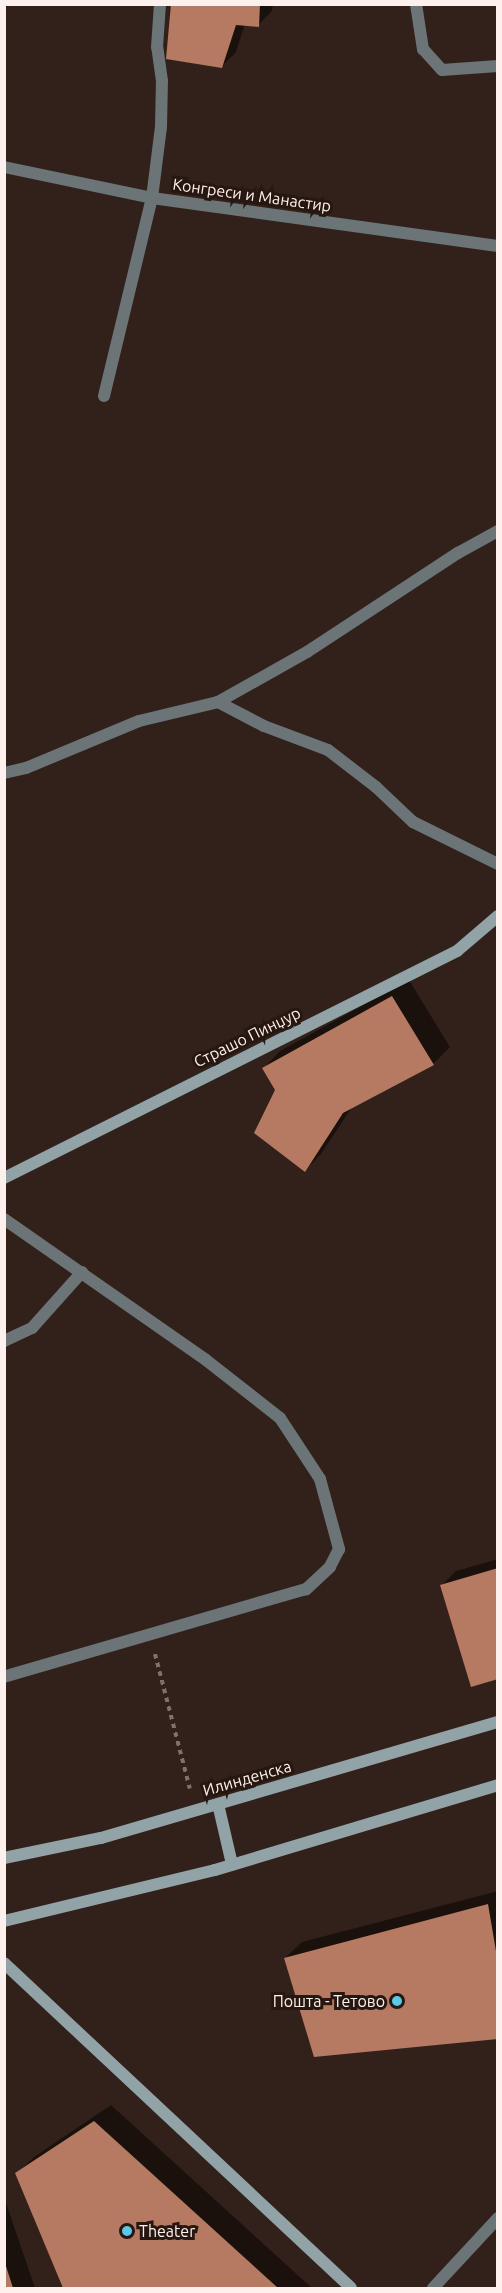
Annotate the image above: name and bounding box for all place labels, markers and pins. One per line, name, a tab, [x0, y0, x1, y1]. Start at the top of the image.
place label: Пошта - Тетово	[273, 1991, 385, 2011]
marker: Пошта - Тетово	[390, 1994, 404, 2008]
place label: Theater	[139, 2221, 195, 2241]
marker: Theater	[120, 2224, 134, 2238]

